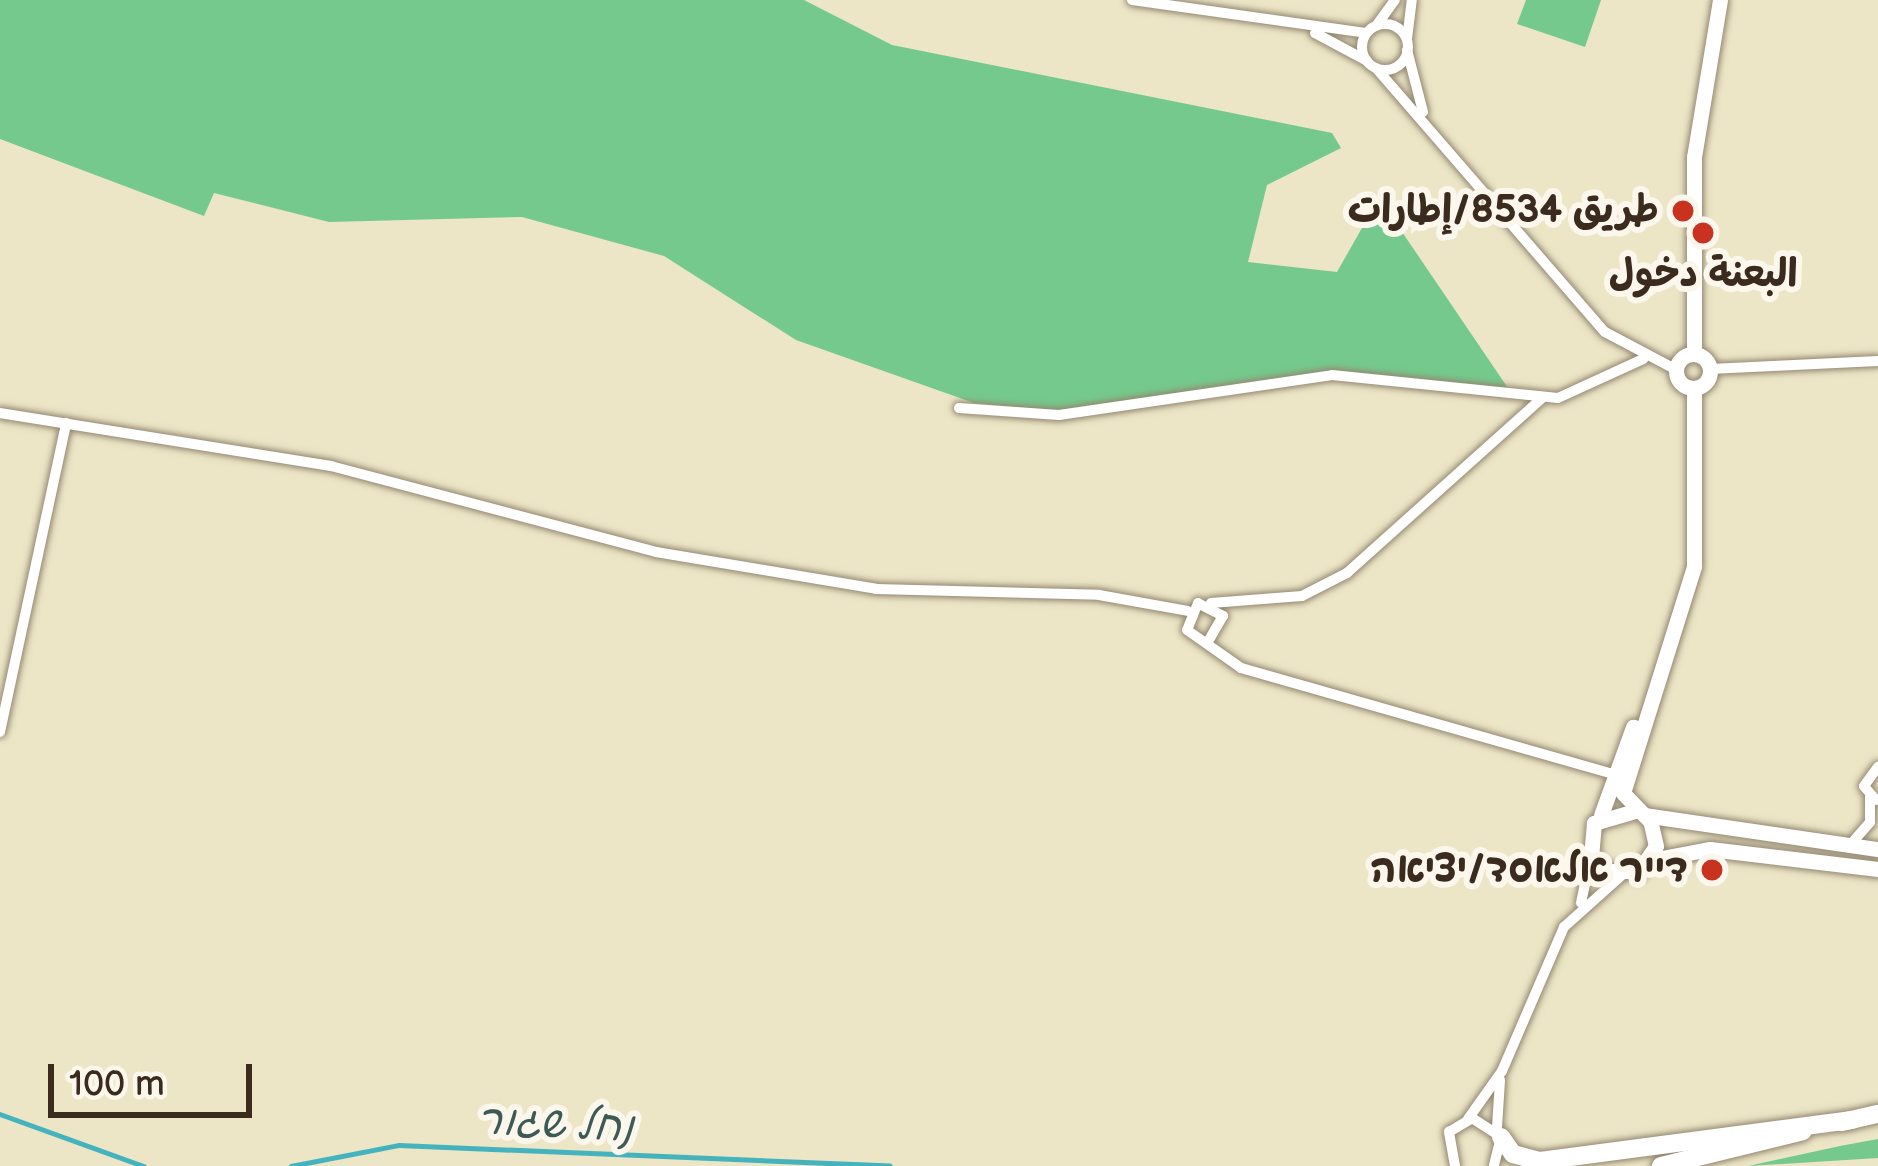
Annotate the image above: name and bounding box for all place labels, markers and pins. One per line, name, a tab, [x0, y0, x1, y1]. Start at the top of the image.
place label: طريق 8534/إطارات	[1348, 188, 1659, 234]
marker: طريق 8534/إطارات	[1670, 198, 1696, 224]
marker: البعنة دخول	[1690, 220, 1716, 246]
place label: البعنة دخول	[1609, 252, 1797, 298]
place label: דייר אלאסד/יציאה	[1370, 847, 1688, 893]
marker: דייר אלאסד/יציאה	[1699, 857, 1725, 883]

